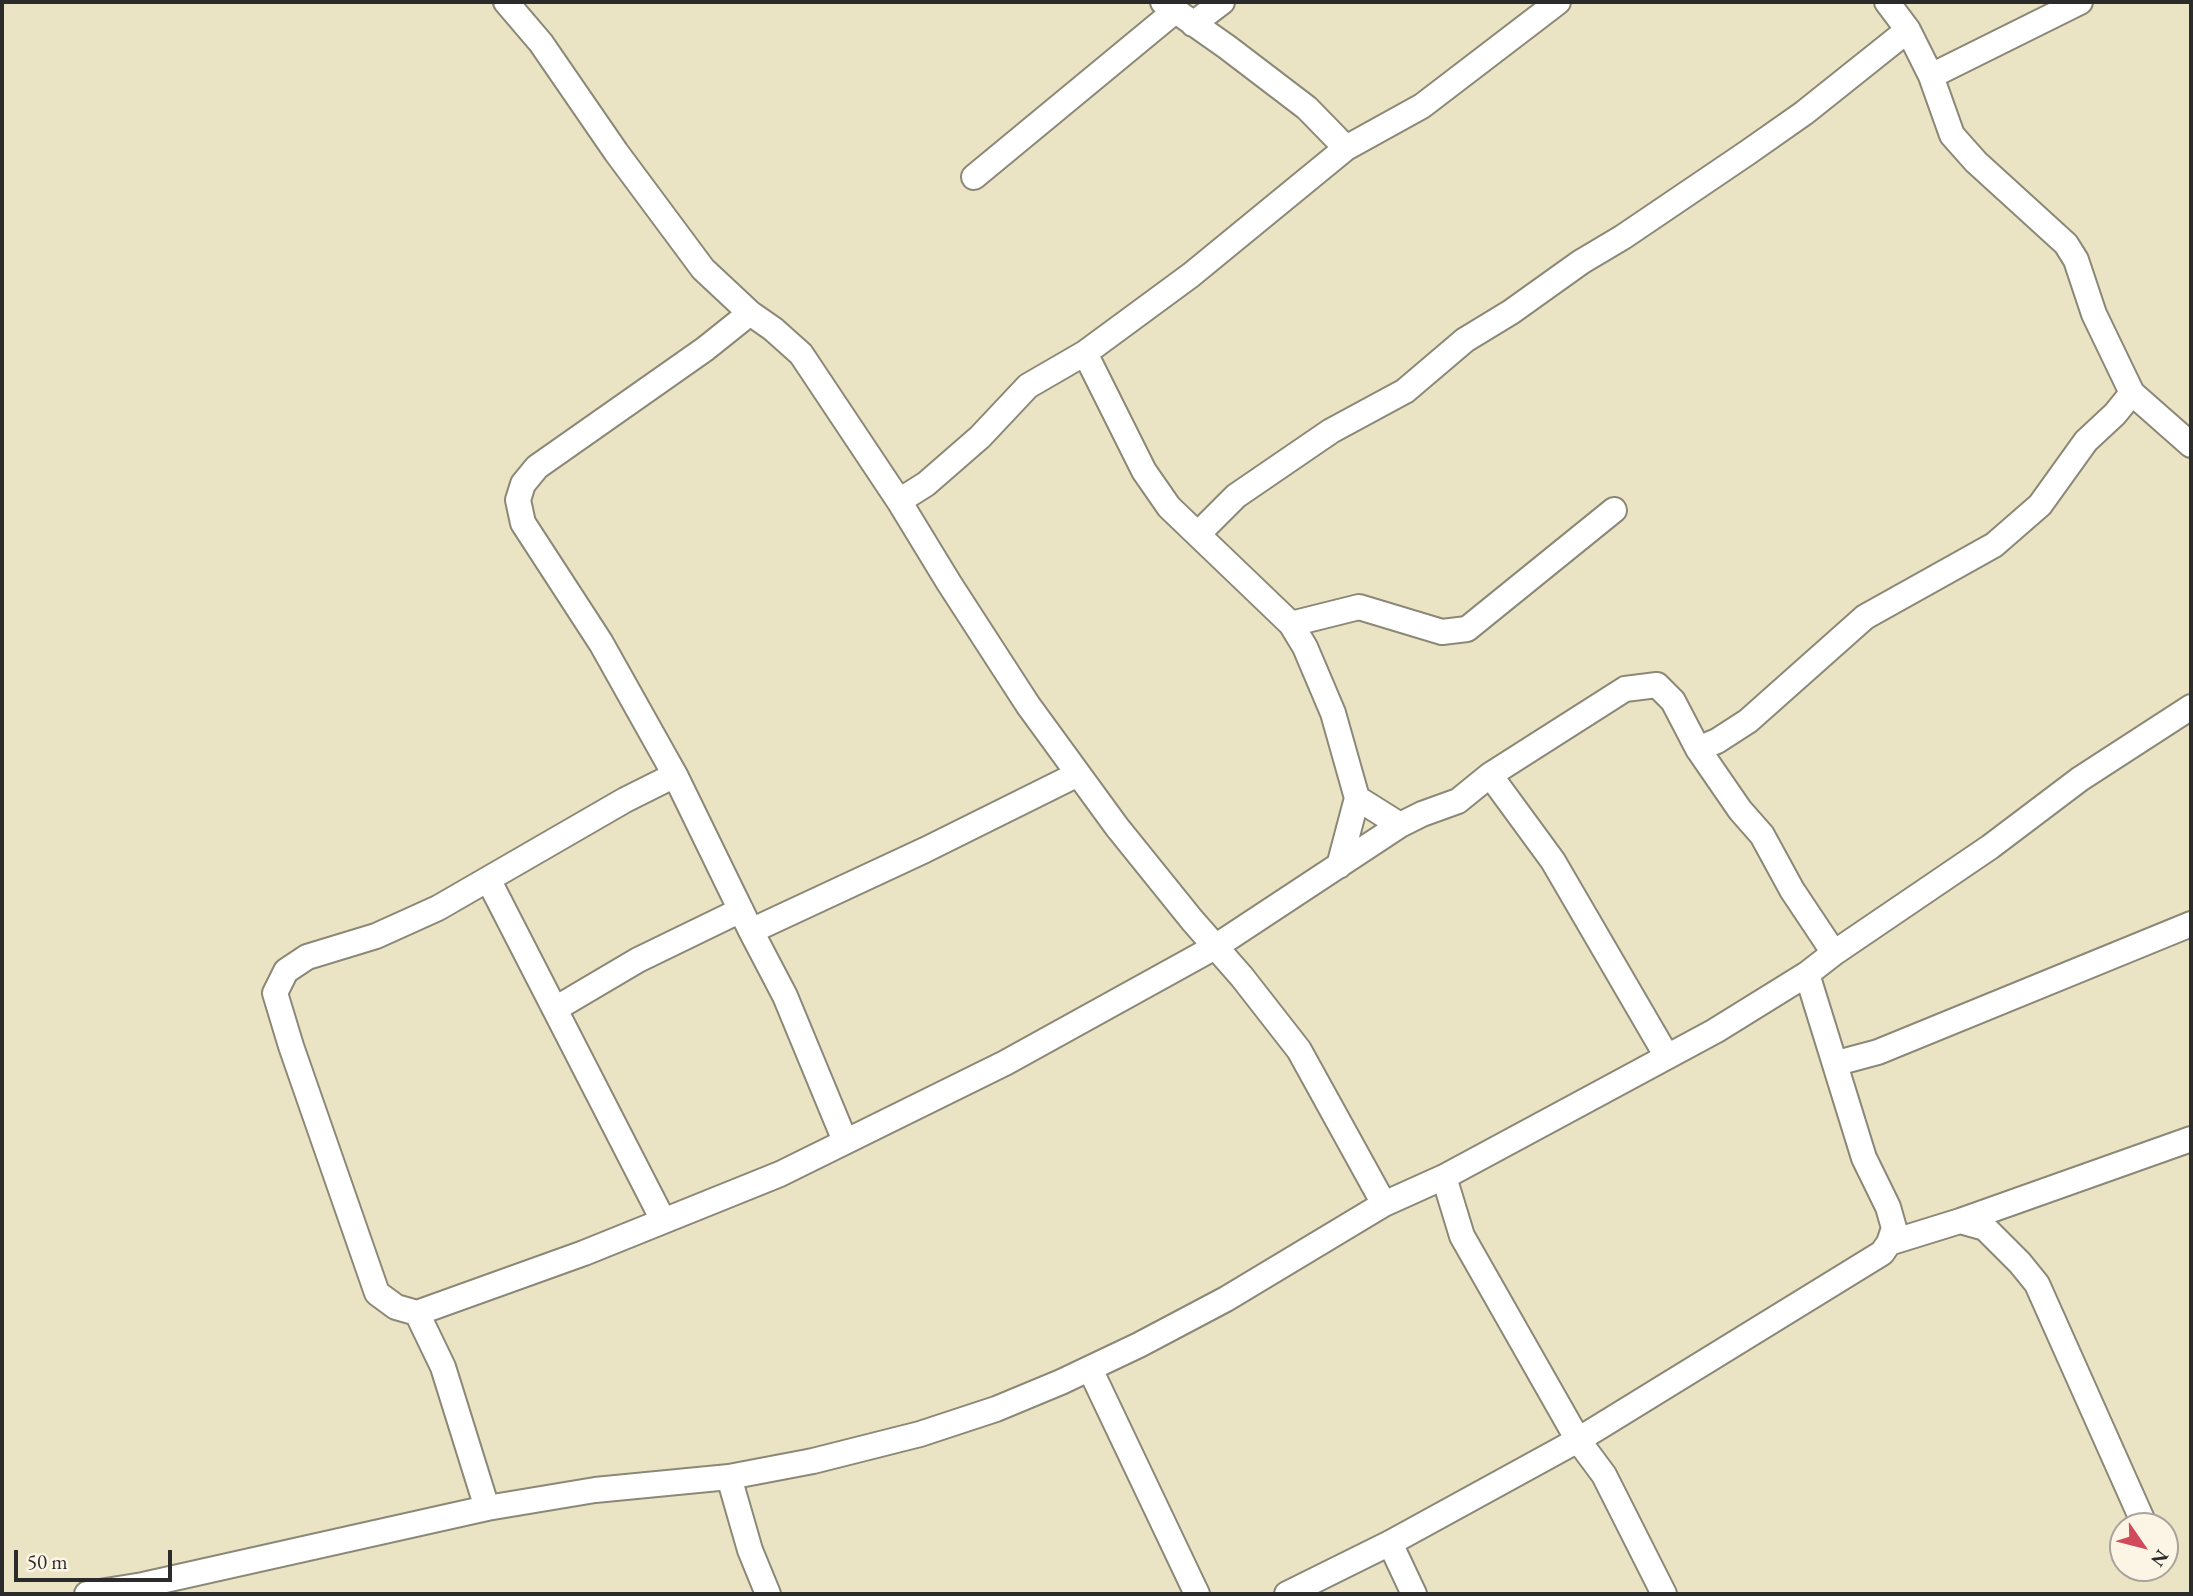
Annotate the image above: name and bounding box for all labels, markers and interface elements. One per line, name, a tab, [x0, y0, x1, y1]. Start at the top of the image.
north arrow	[2109, 1512, 2179, 1582]
scale bar	[18, 1536, 175, 1580]
text: N	[2145, 1545, 2175, 1572]
text: 50 m	[27, 1548, 68, 1575]

